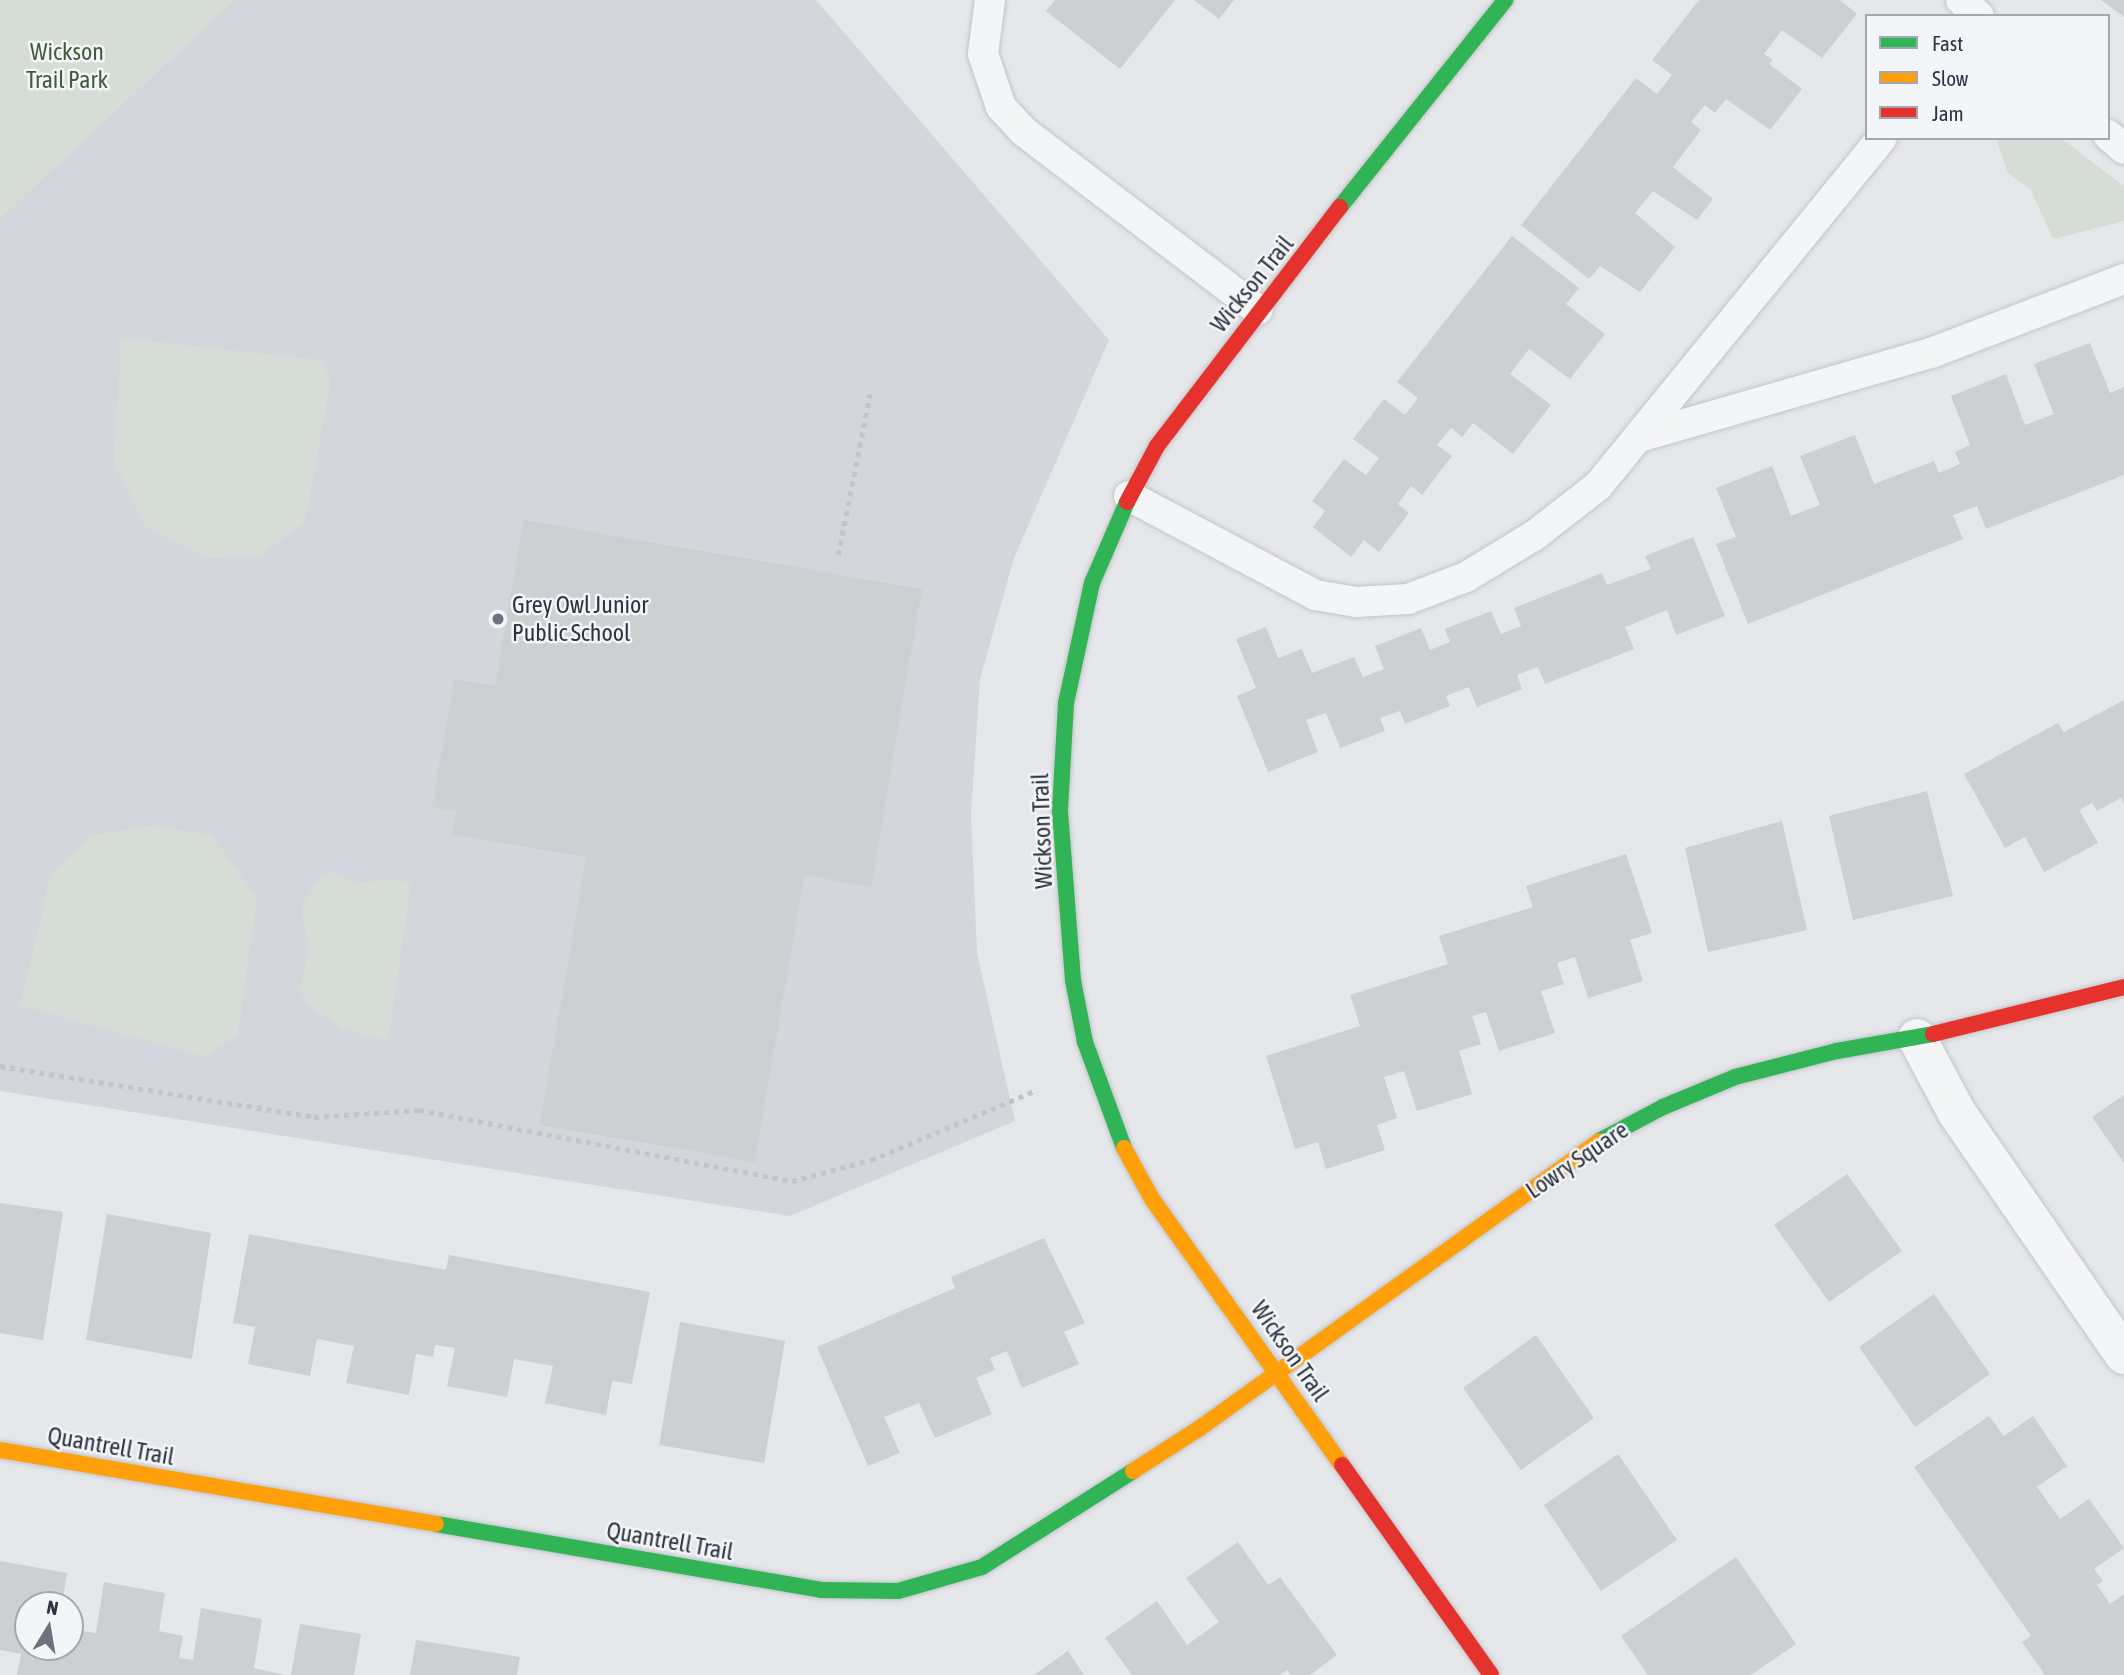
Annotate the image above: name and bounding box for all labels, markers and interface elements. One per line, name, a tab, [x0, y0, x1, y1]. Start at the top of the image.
legend	[1865, 14, 2110, 140]
text: Fast	[1932, 31, 1963, 55]
park label: Wickson Trail Park	[26, 38, 108, 94]
text: Slow	[1932, 66, 1968, 90]
text: Jam	[1932, 101, 1964, 125]
street label: Wickson Trail	[1204, 230, 1300, 338]
place label: Grey Owl Junior Public School	[512, 591, 648, 647]
marker: Grey Owl Junior Public School	[490, 611, 506, 627]
street label: Wickson Trail	[1026, 773, 1058, 889]
street label: Lowry Square	[1520, 1115, 1634, 1205]
street label: Wickson Trail	[1245, 1295, 1335, 1407]
street label: Quantrell Trail	[45, 1421, 177, 1471]
street label: Quantrell Trail	[604, 1516, 736, 1566]
north arrow	[14, 1591, 84, 1661]
text: N	[45, 1595, 60, 1619]

